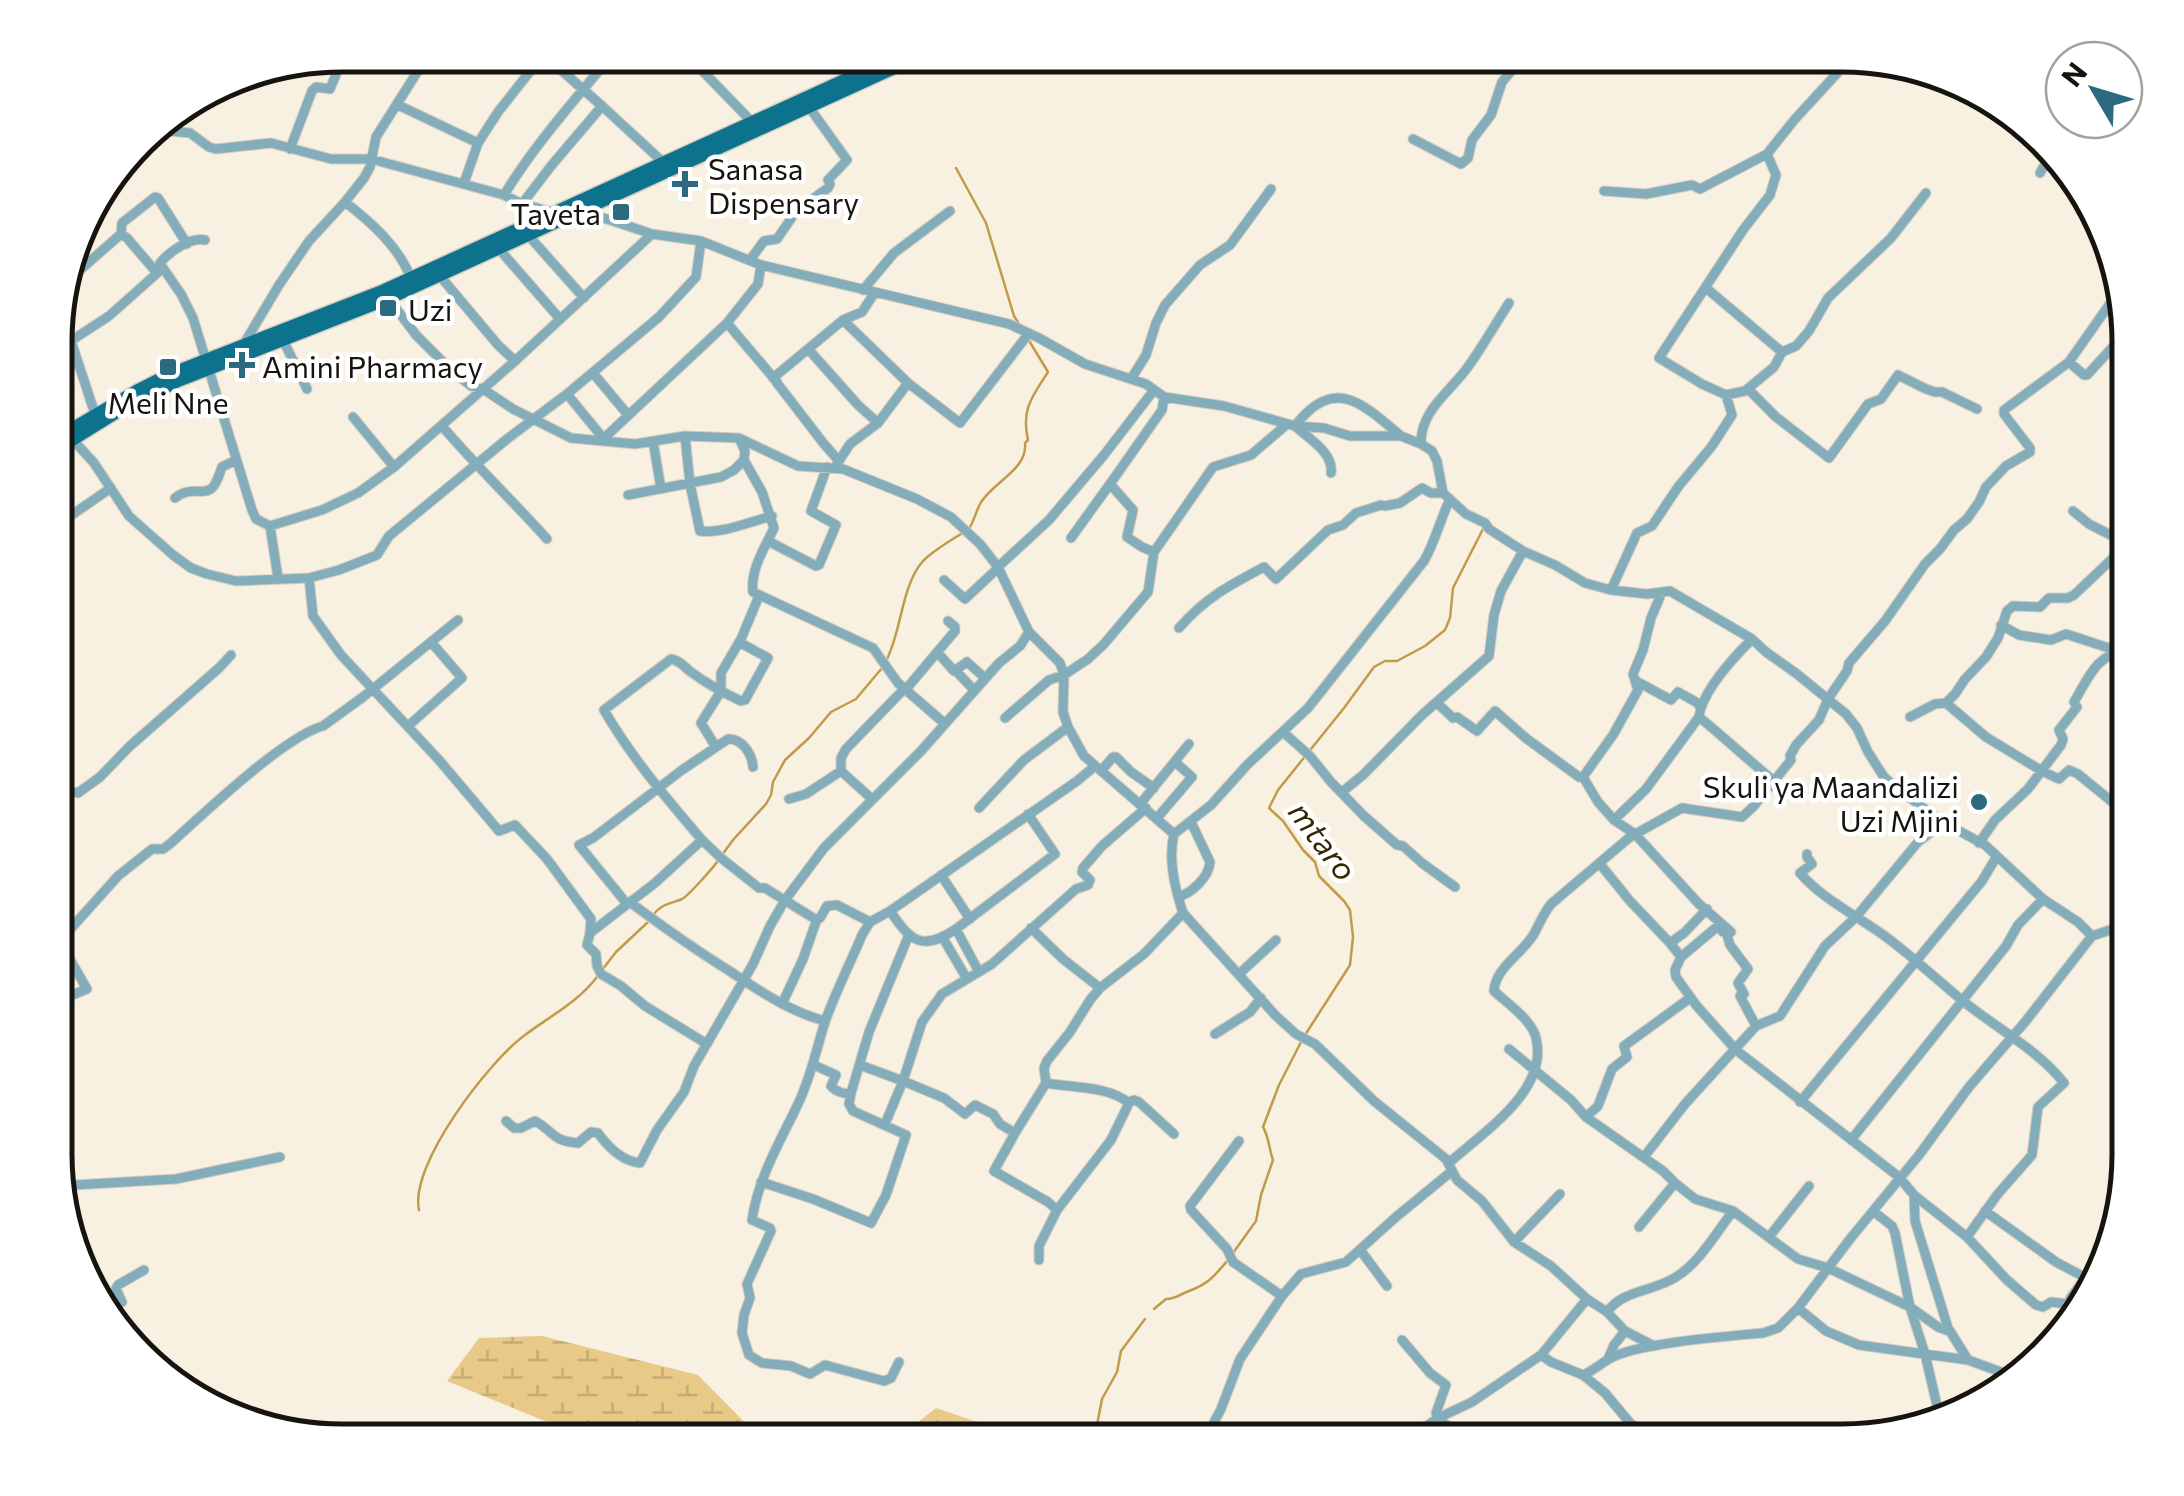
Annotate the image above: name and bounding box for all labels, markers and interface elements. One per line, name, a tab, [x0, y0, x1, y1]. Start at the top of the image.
north arrow	[2044, 40, 2144, 140]
text: N	[2054, 55, 2093, 93]
place label: Sanasa Dispensary	[708, 149, 859, 220]
marker: Sanasa Dispensary	[672, 171, 698, 197]
place label: Taveta	[511, 194, 601, 231]
marker: Taveta	[610, 201, 632, 223]
place label: Uzi	[408, 290, 453, 327]
marker: Uzi	[377, 297, 399, 319]
place label: Amini Pharmacy	[262, 347, 483, 384]
marker: Amini Pharmacy	[231, 354, 253, 376]
marker: Meli Nne	[157, 356, 179, 378]
place label: Meli Nne	[107, 383, 229, 420]
place label: Skuli ya Maandalizi Uzi Mjini	[1703, 767, 1959, 838]
marker: Skuli ya Maandalizi Uzi Mjini	[1968, 791, 1990, 813]
water label: mtaro	[1281, 792, 1367, 888]

